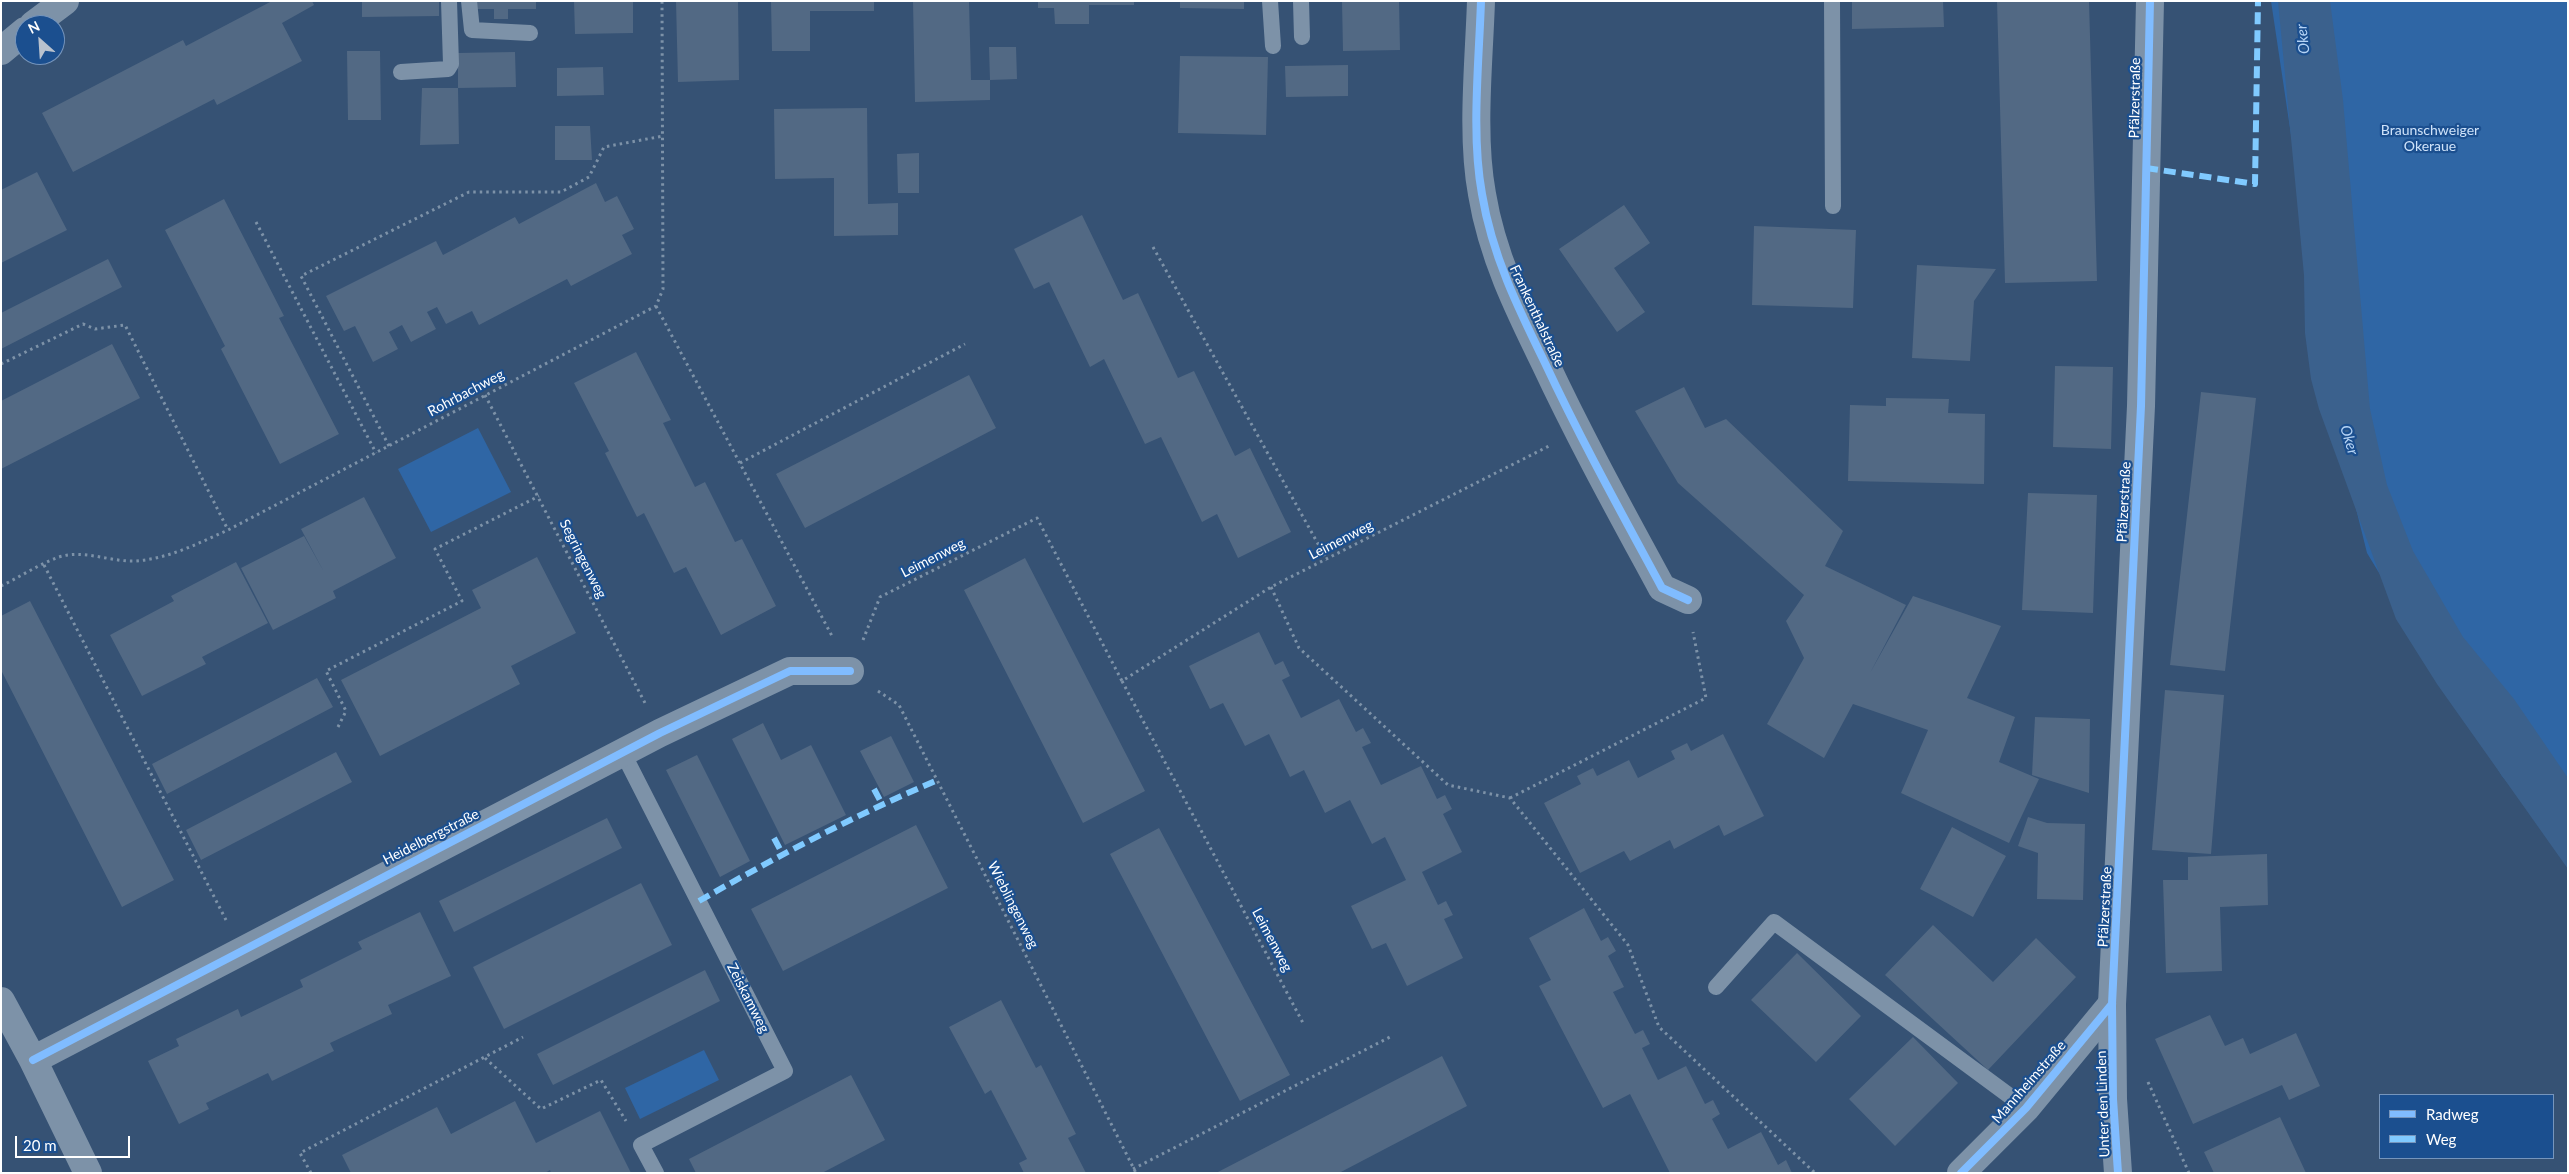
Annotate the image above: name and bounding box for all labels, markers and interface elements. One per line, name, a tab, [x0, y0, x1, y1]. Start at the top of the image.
north arrow	[15, 15, 65, 65]
text: N	[25, 17, 42, 37]
water label: Oker	[2292, 23, 2314, 55]
street label: Pfälzerstraße	[2126, 58, 2144, 138]
park label: Braunschweiger Okeraue	[2381, 122, 2479, 154]
street label: Frankenthalstraße	[1506, 262, 1568, 370]
street label: Rohrbachweg	[425, 366, 507, 420]
water label: Oker	[2336, 423, 2362, 457]
street label: Pfälzerstraße	[2113, 461, 2135, 543]
street label: Segringenweg	[556, 517, 610, 601]
street label: Leimenweg	[1306, 517, 1376, 563]
street label: Leimenweg	[898, 535, 968, 581]
street label: Heidelbergstraße	[380, 806, 482, 868]
street label: Wieblingenweg	[984, 859, 1042, 951]
street label: Pfälzerstraße	[2094, 866, 2116, 948]
street label: Leimenweg	[1248, 905, 1296, 975]
street label: Zeiskamweg	[723, 960, 773, 1036]
street label: Mannheimstraße	[1989, 1037, 2069, 1127]
street label: Unter den Linden	[2093, 1050, 2113, 1158]
legend	[2379, 1094, 2554, 1159]
text: Radweg	[2426, 1105, 2479, 1123]
scale bar	[18, 1126, 132, 1158]
text: Weg	[2426, 1130, 2456, 1148]
text: 20 m	[23, 1136, 57, 1154]

